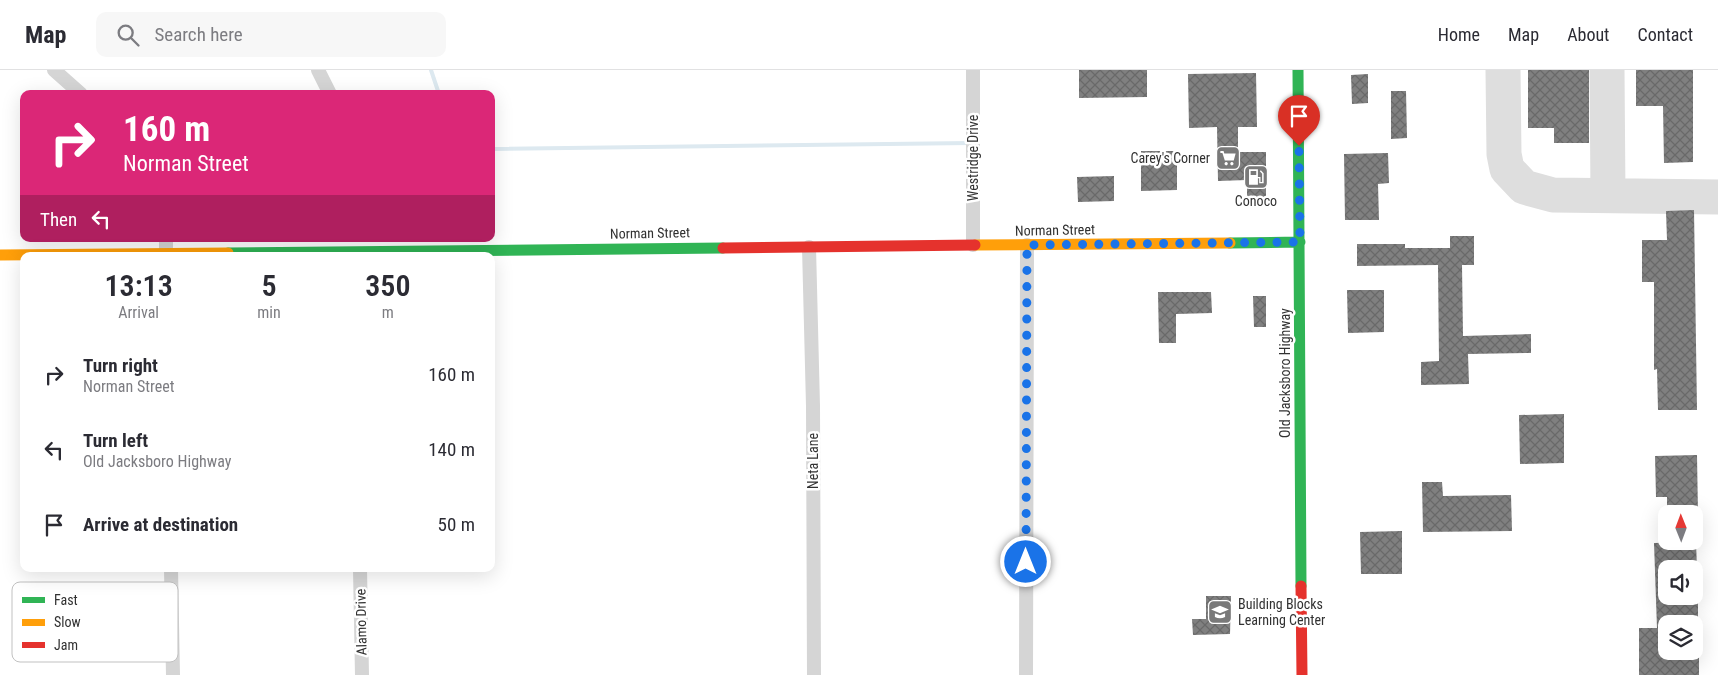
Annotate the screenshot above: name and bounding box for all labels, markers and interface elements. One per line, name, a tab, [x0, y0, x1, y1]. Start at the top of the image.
search box	[96, 12, 446, 57]
text: Map	[25, 21, 66, 49]
icon: search	[114, 21, 142, 49]
text: Search here	[154, 23, 243, 46]
text: Home	[1438, 24, 1480, 45]
text: Map	[1508, 24, 1539, 45]
text: About	[1567, 24, 1609, 45]
text: Contact	[1637, 24, 1693, 45]
pin	[1278, 95, 1320, 146]
icon: arrive	[1285, 102, 1313, 130]
text: 160 m	[123, 109, 210, 150]
icon: right	[40, 110, 105, 175]
street label: Westridge Drive	[965, 114, 981, 201]
supermarket icon: Carey's Corner	[1215, 145, 1241, 171]
place label: Carey's Corner	[1130, 150, 1210, 166]
text: Norman Street	[123, 151, 249, 176]
fuel station icon: Conoco	[1243, 164, 1269, 190]
place label: Conoco	[1235, 193, 1277, 209]
icon: left	[87, 205, 115, 233]
text: Then	[40, 208, 77, 231]
street label: Norman Street	[1015, 221, 1095, 239]
street label: Norman Street	[610, 224, 690, 242]
text: 13:13	[104, 268, 173, 303]
text: 5	[261, 268, 277, 303]
text: 350	[365, 268, 410, 303]
text: Arrival	[118, 303, 159, 322]
text: min	[257, 303, 281, 322]
text: m	[382, 303, 394, 322]
street label: Old Jacksboro Highway	[1277, 308, 1293, 438]
text: Turn right	[83, 354, 158, 377]
icon: right	[40, 361, 68, 389]
text: 160 m	[428, 363, 475, 386]
text: Norman Street	[83, 377, 174, 396]
text: Turn left	[83, 429, 148, 452]
street label: Neta Lane	[805, 433, 821, 489]
icon: left	[40, 436, 68, 464]
text: 140 m	[428, 438, 475, 461]
text: Old Jacksboro Highway	[83, 452, 231, 471]
north arrow	[1658, 505, 1702, 550]
map controls	[1658, 505, 1703, 660]
icon: arrive	[40, 511, 68, 539]
text: Arrive at destination	[83, 513, 238, 536]
text: 50 m	[438, 513, 475, 536]
position arrow	[999, 535, 1051, 587]
button: sound	[1658, 560, 1703, 605]
legend	[12, 582, 178, 662]
street label: Alamo Drive	[352, 588, 370, 655]
text: Fast	[54, 592, 78, 608]
place label: Building Blocks Learning Center	[1238, 596, 1325, 628]
school or university icon: Building Blocks Learning Center	[1207, 599, 1233, 625]
text: Slow	[54, 614, 81, 630]
button: layers	[1658, 615, 1703, 660]
text: Jam	[54, 637, 78, 653]

